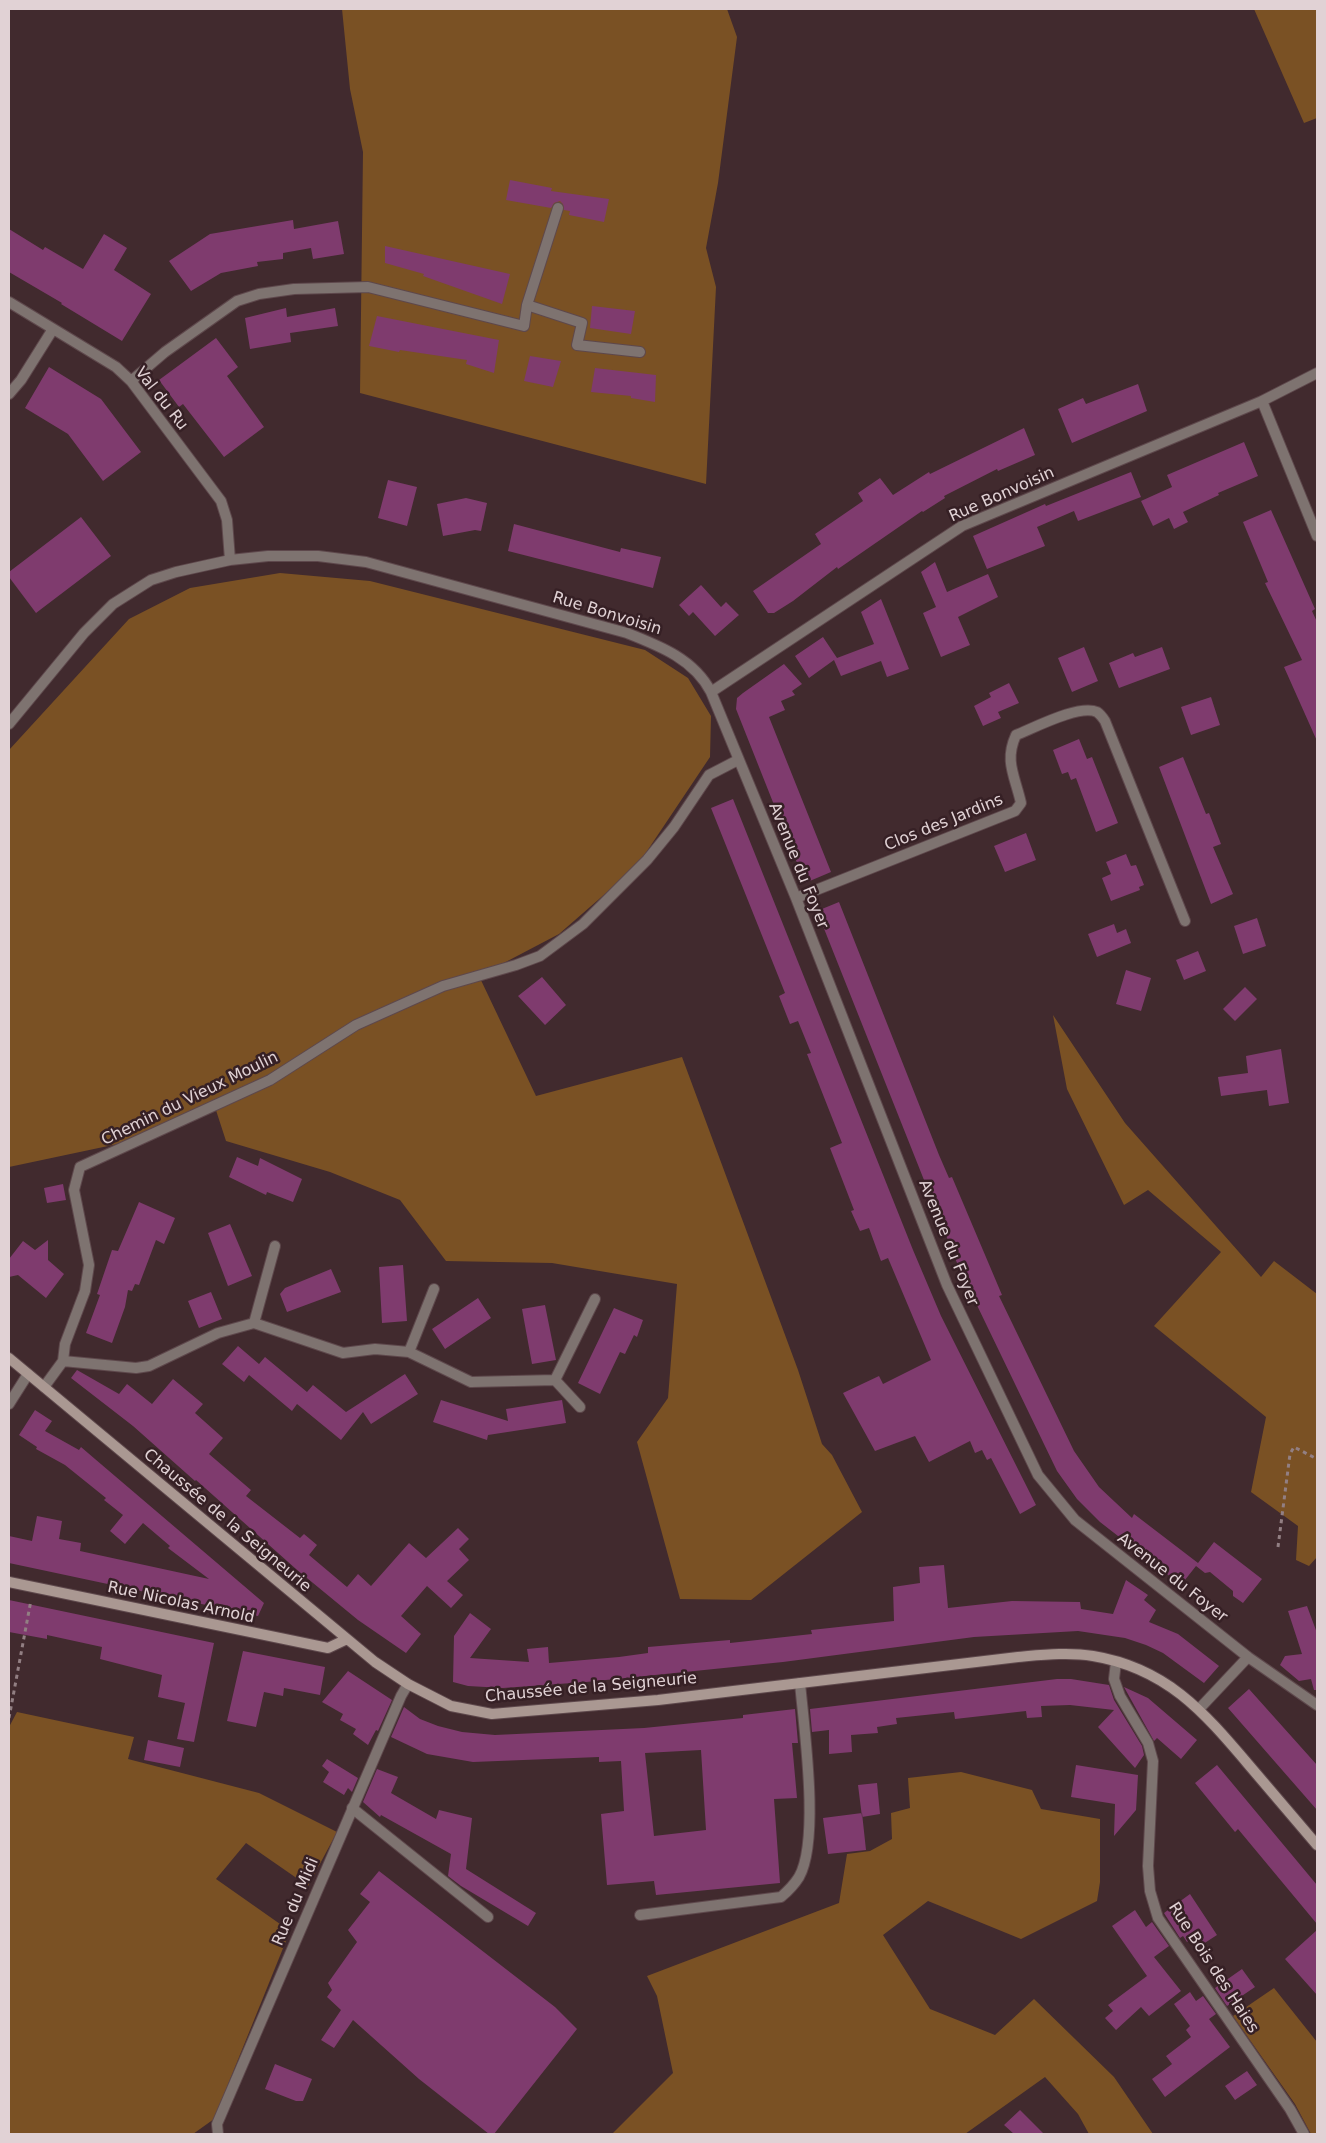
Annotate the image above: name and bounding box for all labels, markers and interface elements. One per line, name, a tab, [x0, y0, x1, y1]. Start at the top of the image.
street label: Val du Ru	[130, 364, 192, 434]
street label: Rue Bonvoisin	[946, 463, 1058, 527]
street label: Rue Bonvoisin	[550, 588, 664, 640]
street label: Clos des Jardins	[882, 790, 1006, 856]
street label: Avenue du Foyer	[764, 800, 832, 932]
street label: Chemin du Vieux Moulin	[99, 1048, 281, 1150]
street label: Avenue du Foyer	[914, 1177, 982, 1309]
street label: Chaussée de la Seigneurie	[139, 1445, 315, 1597]
street label: Avenue du Foyer	[1113, 1529, 1231, 1627]
street label: Rue Nicolas Arnold	[106, 1578, 256, 1628]
street label: Chaussée de la Seigneurie	[484, 1669, 698, 1707]
street label: Rue du Midi	[269, 1855, 323, 1949]
street label: Rue Bois des Haies	[1164, 1899, 1262, 2037]

